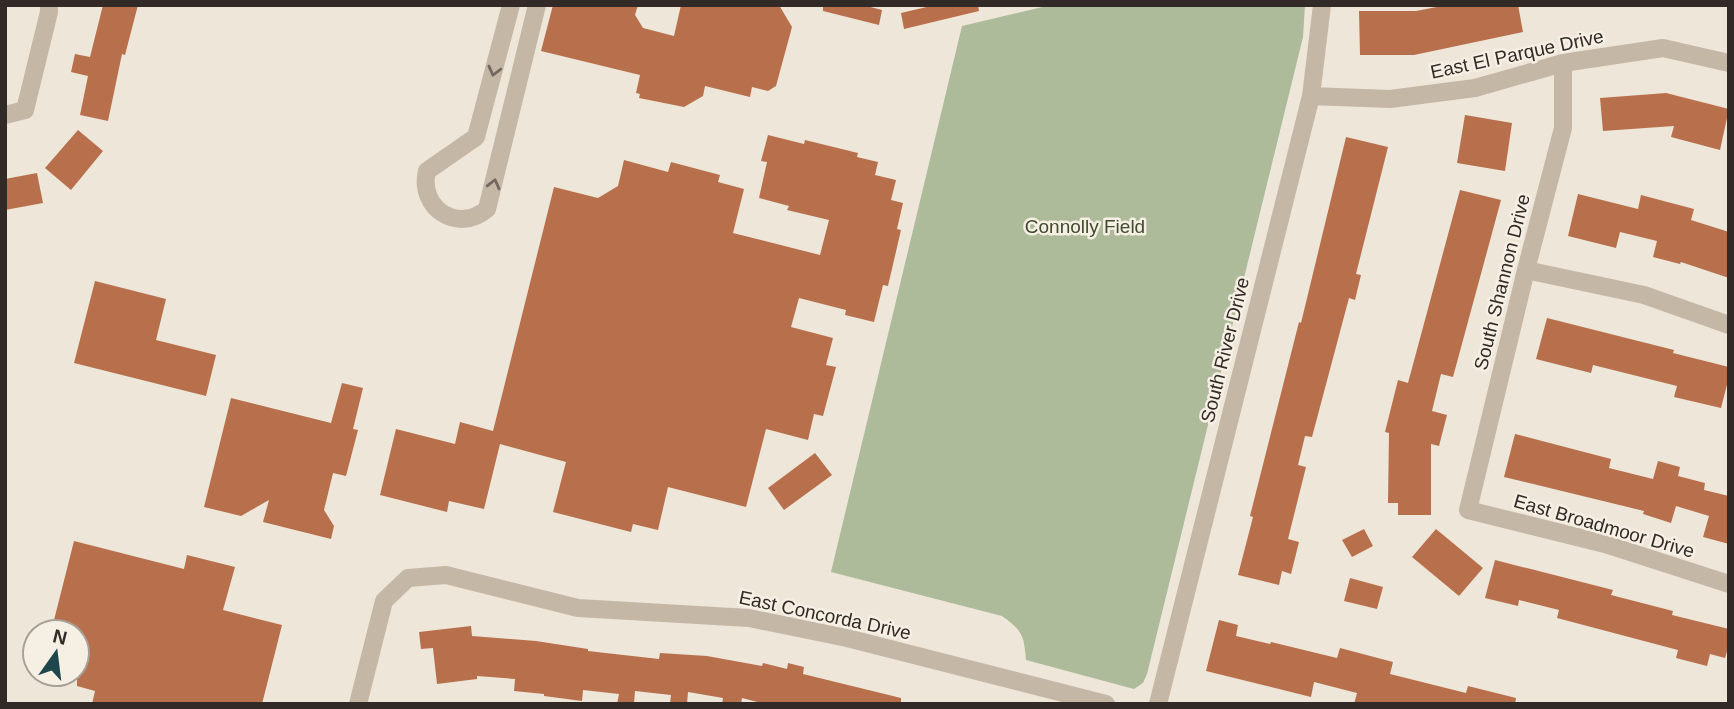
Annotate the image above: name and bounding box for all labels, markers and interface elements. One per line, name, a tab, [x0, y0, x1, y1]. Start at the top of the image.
street label: East El Parque Drive	[1429, 25, 1605, 83]
one-way arrow	[488, 65, 502, 77]
one-way arrow	[485, 178, 500, 190]
street label: South Shannon Drive	[1470, 192, 1534, 372]
park label: Connolly Field	[1025, 216, 1145, 237]
street label: South River Drive	[1197, 275, 1253, 425]
street label: East Broadmoor Drive	[1511, 490, 1697, 562]
street label: East Concorda Drive	[737, 587, 913, 643]
north arrow	[21, 618, 91, 688]
text: N	[51, 625, 69, 649]

